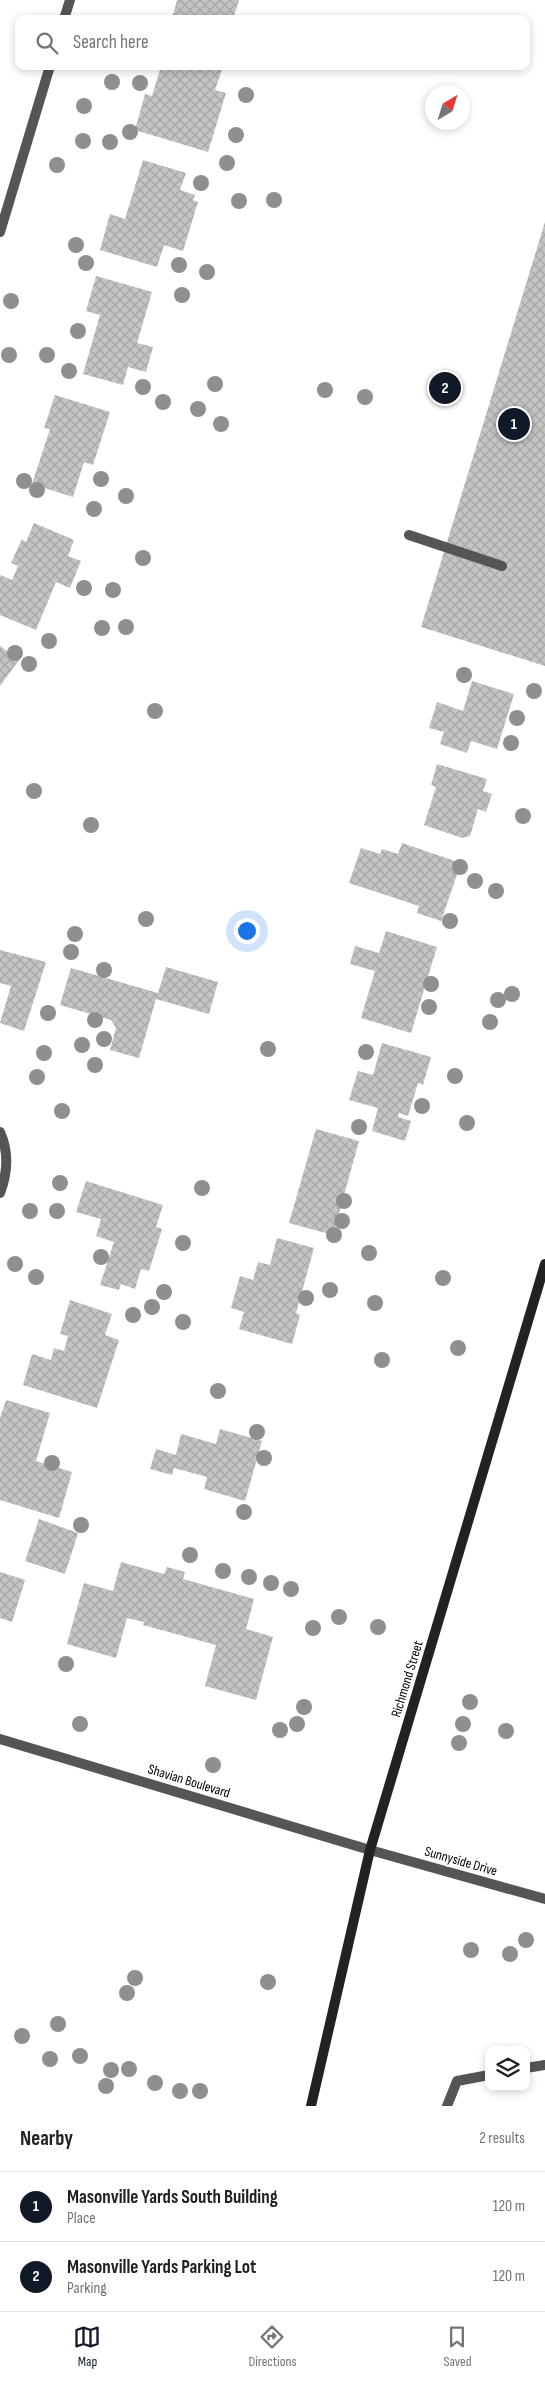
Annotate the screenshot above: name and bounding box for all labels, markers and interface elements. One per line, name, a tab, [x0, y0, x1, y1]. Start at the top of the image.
search box	[15, 15, 530, 70]
icon: search	[33, 29, 61, 57]
text: Search here	[73, 31, 149, 54]
north arrow	[425, 85, 470, 130]
pin: 2	[429, 369, 461, 407]
pin: 1	[498, 405, 530, 443]
your location	[234, 918, 260, 944]
street label: Richmond Street	[387, 1639, 427, 1719]
street label: Shavian Boulevard	[146, 1760, 232, 1802]
street label: Sunnyside Drive	[423, 1842, 499, 1880]
map controls	[485, 2046, 530, 2091]
button: layers	[485, 2046, 530, 2091]
text: Nearby	[20, 2126, 73, 2151]
text: 2 results	[479, 2129, 525, 2148]
text: Masonville Yards South Building	[67, 2186, 278, 2209]
text: 1	[33, 2197, 39, 2216]
text: 120 m	[493, 2197, 525, 2216]
text: Place	[67, 2209, 96, 2228]
text: Masonville Yards Parking Lot	[67, 2256, 256, 2279]
text: 2	[32, 2267, 40, 2286]
text: 120 m	[493, 2267, 525, 2286]
text: Parking	[67, 2279, 107, 2298]
tab: Map	[73, 2323, 101, 2370]
tab: Directions	[248, 2323, 297, 2370]
tab: Saved	[443, 2323, 472, 2370]

